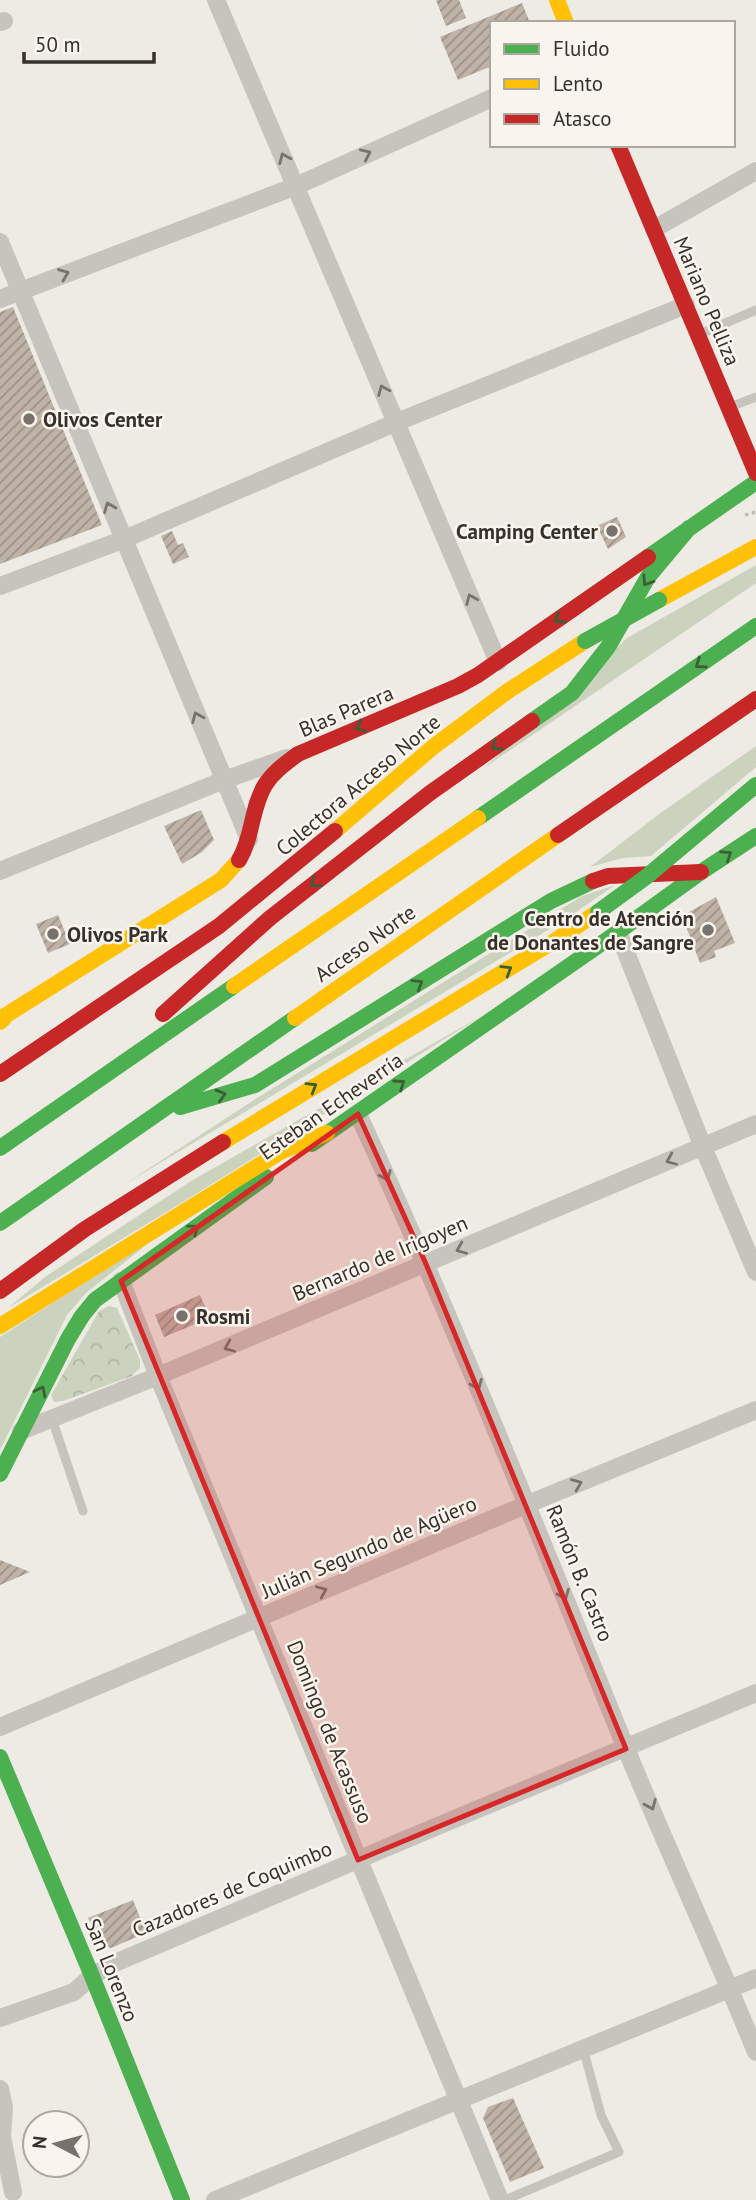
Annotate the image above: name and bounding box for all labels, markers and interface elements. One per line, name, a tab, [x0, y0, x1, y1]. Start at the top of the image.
scale bar	[24, 21, 154, 65]
legend	[490, 21, 735, 147]
text: 50 m	[35, 31, 81, 58]
text: Fluido	[553, 35, 610, 62]
text: Lento	[553, 70, 603, 97]
text: Atasco	[553, 105, 612, 132]
one-way arrow	[359, 148, 371, 162]
one-way arrow	[279, 153, 293, 165]
street label: Mariano Pelliza	[668, 232, 746, 370]
one-way arrow	[57, 268, 69, 282]
one-way arrow	[377, 384, 391, 397]
place label: Olivos Center	[43, 406, 163, 433]
marker: Olivos Center	[21, 411, 37, 427]
one-way arrow	[104, 502, 118, 514]
place label: Camping Center	[456, 518, 599, 545]
marker: Camping Center	[604, 523, 620, 539]
one-way arrow	[642, 573, 655, 586]
one-way arrow	[465, 594, 479, 607]
one-way arrow	[554, 611, 567, 623]
one-way arrow	[695, 656, 708, 668]
street label: Blas Parera	[295, 679, 397, 743]
street label: Colectora Acceso Norte	[270, 708, 446, 862]
one-way arrow	[191, 712, 205, 724]
one-way arrow	[355, 719, 368, 733]
one-way arrow	[491, 738, 504, 750]
one-way arrow	[719, 850, 732, 863]
one-way arrow	[310, 875, 322, 888]
street label: Acceso Norte	[309, 898, 421, 988]
place label: Centro de Atención de Donantes de Sangre	[487, 905, 694, 956]
place label: Olivos Park	[67, 921, 168, 948]
marker: Centro de Atención de Donantes de Sangre	[700, 922, 716, 938]
marker: Olivos Park	[45, 926, 61, 942]
one-way arrow	[499, 965, 512, 978]
one-way arrow	[410, 979, 423, 992]
street label: Esteban Echeverría	[254, 1046, 408, 1166]
one-way arrow	[392, 1080, 405, 1092]
one-way arrow	[305, 1083, 318, 1096]
one-way arrow	[214, 1089, 226, 1103]
one-way arrow	[665, 1152, 677, 1166]
one-way arrow	[378, 1169, 392, 1181]
street label: Bernardo de Irigoyen	[288, 1209, 472, 1307]
one-way arrow	[186, 1225, 199, 1237]
one-way arrow	[456, 1241, 468, 1255]
place label: Rosmi	[196, 1303, 250, 1330]
marker: Rosmi	[174, 1308, 190, 1324]
one-way arrow	[223, 1338, 235, 1352]
one-way arrow	[469, 1377, 483, 1390]
one-way arrow	[33, 1386, 47, 1398]
one-way arrow	[570, 1478, 582, 1492]
street label: Julián Segundo de Agüero	[256, 1489, 481, 1605]
street label: Ramón B. Castro	[540, 1501, 620, 1645]
one-way arrow	[315, 1585, 327, 1599]
one-way arrow	[556, 1588, 570, 1600]
street label: Domingo de Acassuso	[281, 1636, 379, 1828]
one-way arrow	[643, 1798, 657, 1810]
street label: Cazadores de Coquimbo	[128, 1835, 336, 1943]
street label: San Lorenzo	[79, 1914, 145, 2026]
north arrow	[21, 2109, 91, 2179]
text: N	[27, 2135, 52, 2150]

